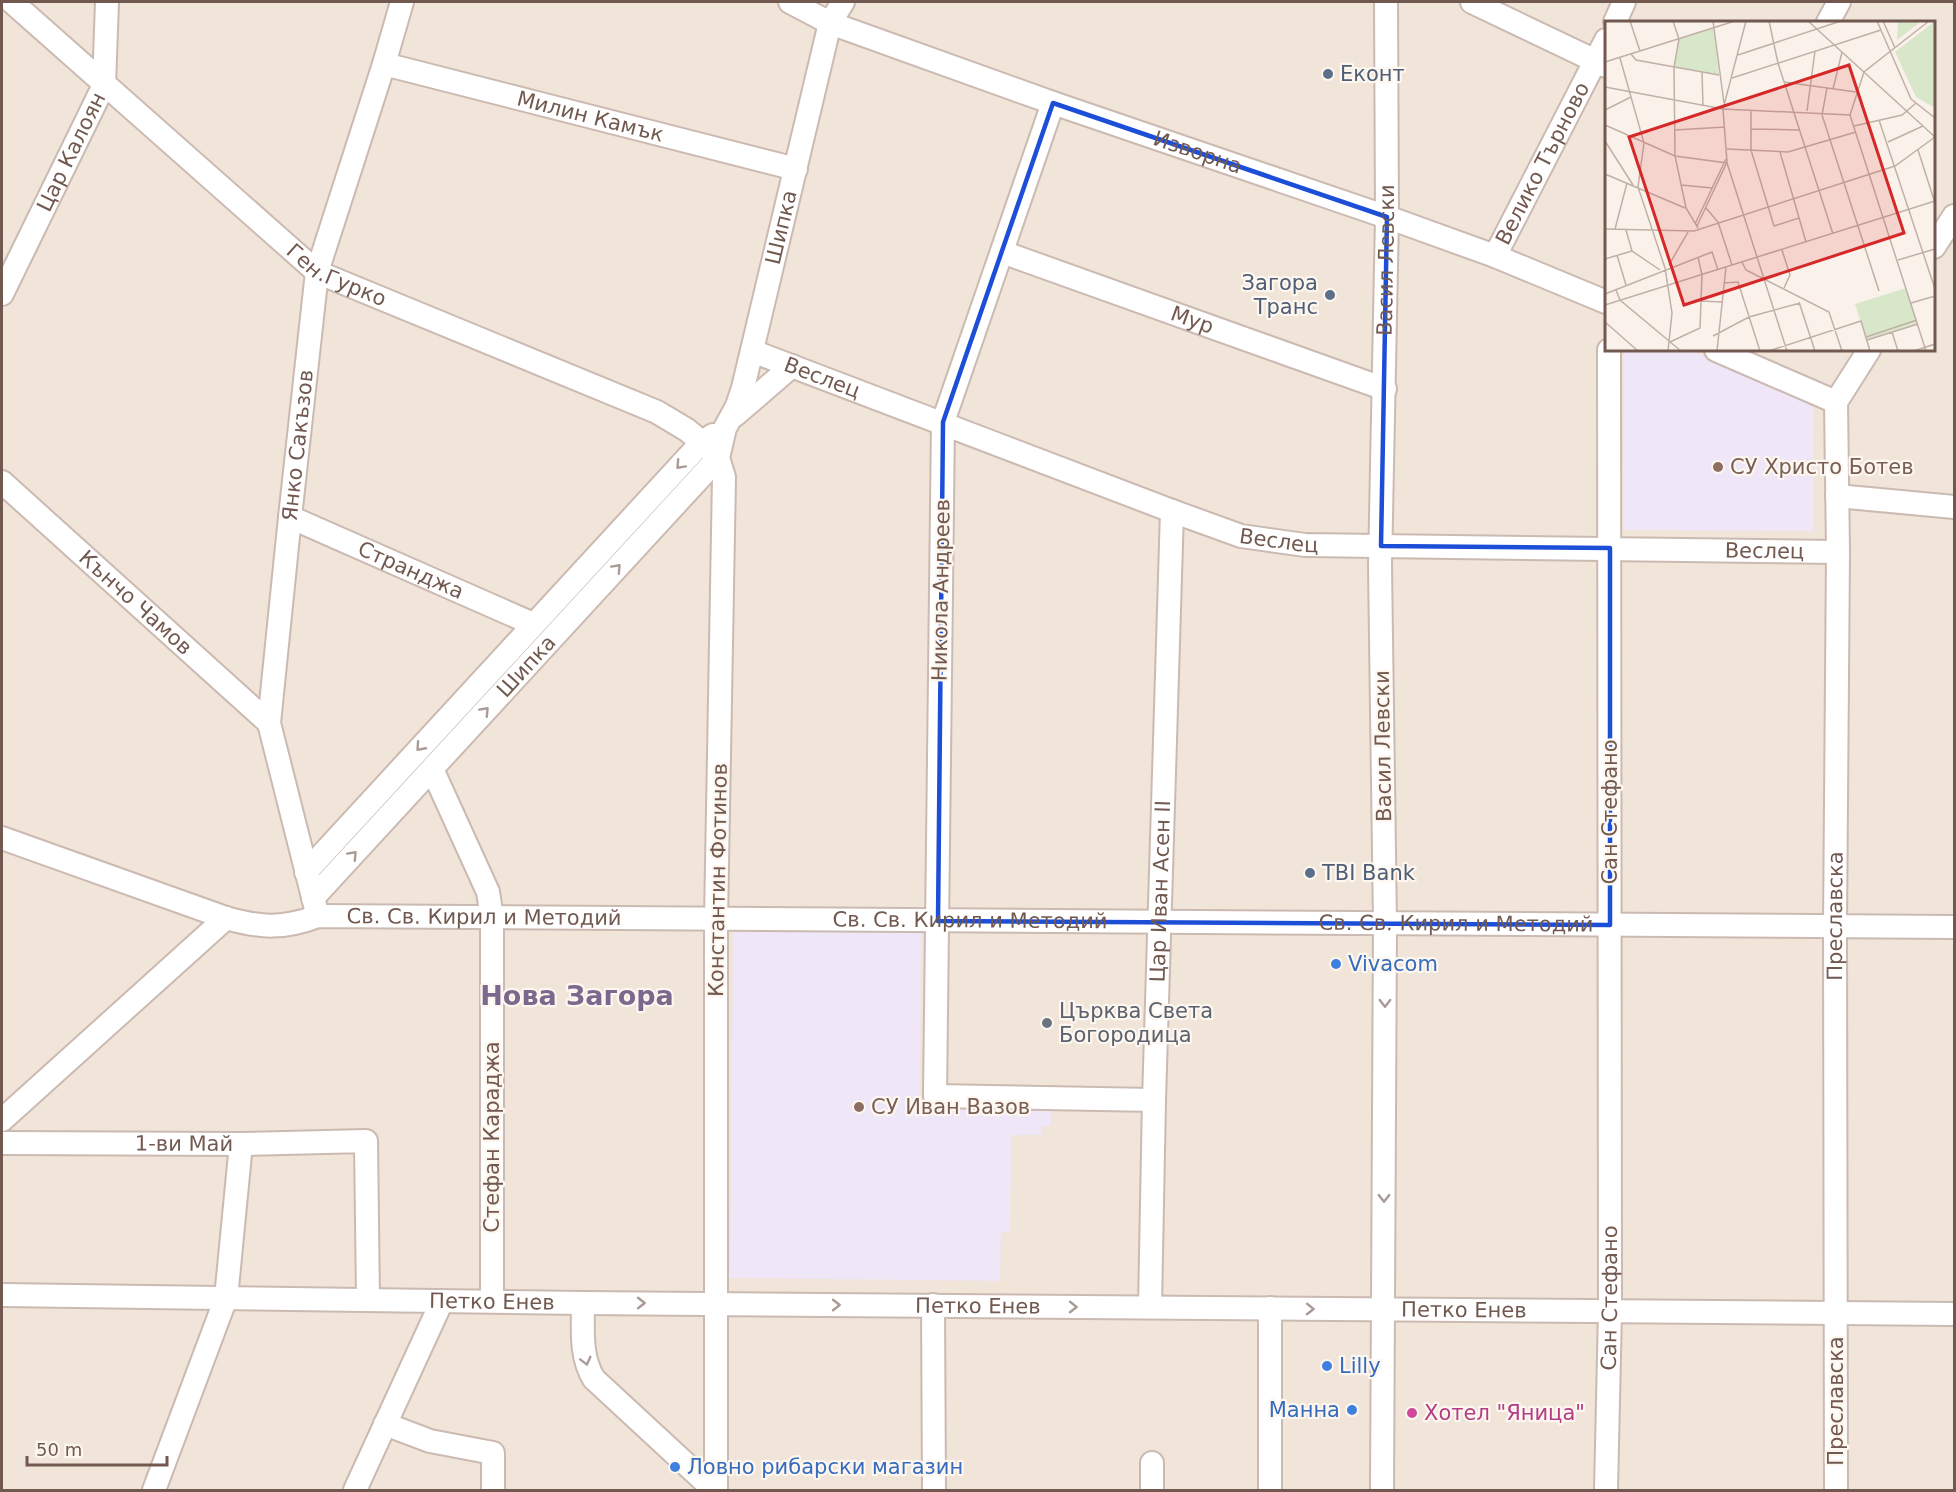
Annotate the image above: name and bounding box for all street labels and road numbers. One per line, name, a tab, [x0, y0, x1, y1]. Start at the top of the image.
street label: Велико Търново	[1491, 78, 1594, 249]
street label: Милин Камък	[515, 86, 666, 147]
street label: Цар Калоян	[32, 88, 111, 216]
street label: Изворна	[1150, 126, 1245, 179]
street label: Васил Левски	[1373, 184, 1399, 336]
street label: Шипка	[761, 188, 802, 267]
street label: Ген.Гурко	[282, 239, 390, 311]
street label: Мур	[1167, 301, 1217, 339]
street label: Веслец	[781, 352, 864, 403]
street label: Янко Сакъзов	[278, 368, 318, 522]
street label: Никола Андреев	[927, 499, 955, 681]
street label: Веслец	[1238, 524, 1318, 557]
street label: Странджа	[354, 536, 467, 604]
street label: Веслец	[1725, 539, 1804, 564]
street label: Кънчо Чамов	[74, 546, 197, 660]
street label: Шипка	[492, 630, 561, 702]
street label: Васил Левски	[1370, 670, 1396, 822]
street label: Сан Стефано	[1598, 739, 1622, 885]
street label: Константин Фотинов	[704, 763, 732, 997]
street label: Цар Иван Асен II	[1146, 800, 1175, 983]
street label: Преславска	[1823, 851, 1848, 981]
street label: Св. Св. Кирил и Методий	[347, 904, 622, 930]
street label: Св. Св. Кирил и Методий	[833, 907, 1108, 933]
street label: Св. Св. Кирил и Методий	[1319, 911, 1594, 937]
street label: Стефан Караджа	[480, 1041, 504, 1233]
street label: 1-ви Май	[135, 1132, 233, 1156]
street label: Сан Стефано	[1597, 1225, 1622, 1371]
street label: Петко Енев	[429, 1289, 555, 1315]
street label: Петко Енев	[915, 1294, 1041, 1319]
street label: Петко Енев	[1401, 1298, 1527, 1323]
street label: Преславска	[1824, 1336, 1848, 1466]

